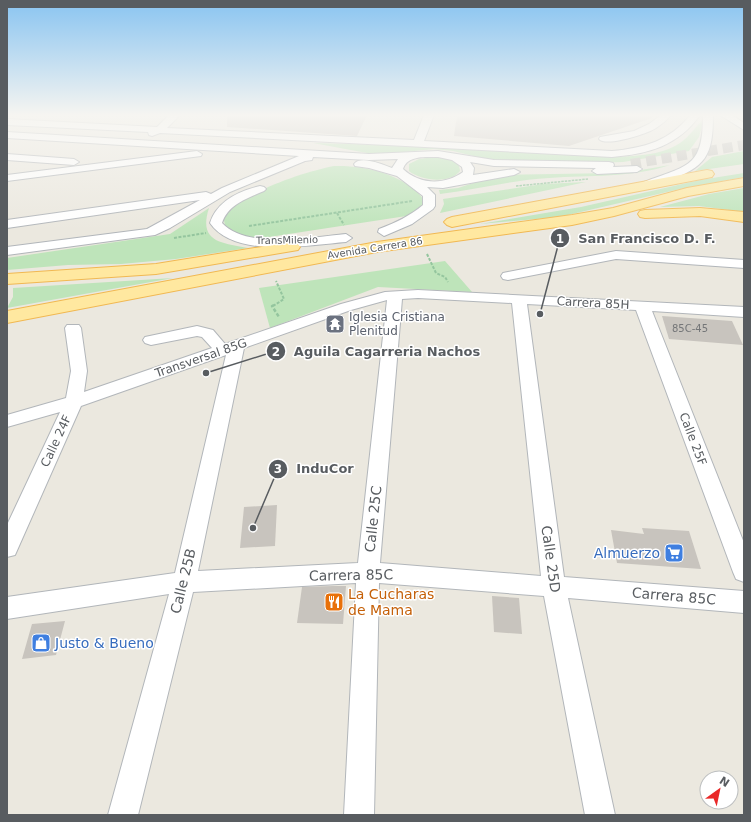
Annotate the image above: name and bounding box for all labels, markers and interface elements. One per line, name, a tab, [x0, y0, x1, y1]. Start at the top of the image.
callout: San Francisco D. F.	[550, 226, 724, 251]
text: San Francisco D. F.	[578, 231, 716, 246]
text: 1	[556, 232, 564, 246]
street label: TransMilenio	[255, 234, 318, 246]
street label: Avenida Carrera 86	[327, 235, 423, 261]
street label: Carrera 85H	[556, 294, 630, 312]
place label: Iglesia Cristiana Plenitud	[349, 310, 445, 338]
temple icon: Iglesia Cristiana Plenitud	[324, 313, 346, 335]
house number: 85C-45	[672, 323, 708, 334]
street label: Transversal 85G	[152, 336, 249, 381]
callout: Aguila Cagarreria Nachos	[266, 339, 488, 364]
text: Aguila Cagarreria Nachos	[294, 344, 480, 359]
text: 2	[272, 345, 280, 359]
street label: Calle 25F	[676, 410, 710, 468]
street label: Calle 24F	[38, 413, 74, 469]
callout: InduCor	[268, 456, 362, 481]
text: InduCor	[296, 461, 354, 476]
text: 3	[274, 462, 282, 476]
street label: Calle 25C	[362, 485, 384, 553]
street label: Calle 25D	[538, 524, 564, 594]
supermarket icon: Almuerzo	[663, 542, 685, 564]
place label: Almuerzo	[594, 545, 660, 561]
street label: Calle 25B	[167, 547, 199, 615]
street label: Carrera 85C	[309, 566, 394, 584]
street label: Carrera 85C	[631, 584, 717, 608]
place label: La Cucharas de Mama	[348, 586, 434, 618]
restaurant icon: La Cucharas de Mama	[323, 591, 345, 613]
shop icon: Justo & Bueno	[30, 632, 52, 654]
place label: Justo & Bueno	[54, 635, 154, 651]
north arrow	[699, 770, 739, 810]
text: N	[717, 774, 732, 790]

